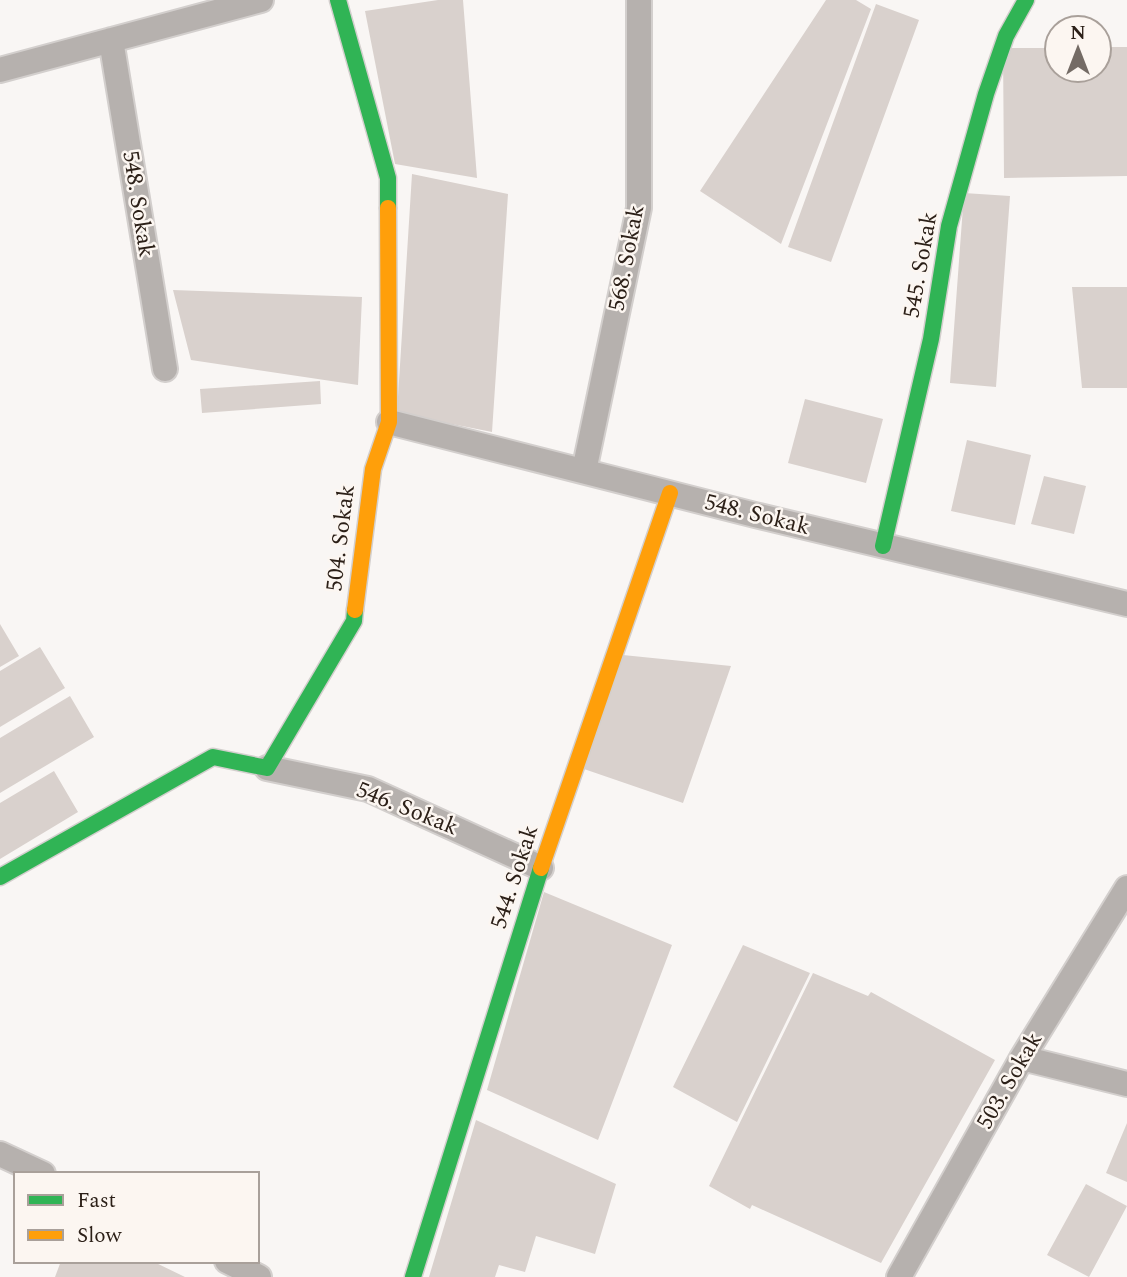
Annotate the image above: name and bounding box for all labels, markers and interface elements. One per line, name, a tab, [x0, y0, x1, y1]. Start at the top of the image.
north arrow	[1043, 14, 1113, 84]
text: N	[1070, 19, 1086, 48]
street label: 548. Sokak	[112, 148, 164, 260]
street label: 568. Sokak	[600, 202, 654, 314]
street label: 545. Sokak	[894, 209, 948, 321]
street label: 504. Sokak	[317, 482, 365, 594]
street label: 548. Sokak	[701, 485, 814, 545]
street label: 546. Sokak	[351, 773, 464, 845]
street label: 544. Sokak	[482, 820, 548, 934]
street label: 503. Sokak	[968, 1026, 1052, 1136]
legend	[14, 1172, 259, 1263]
text: Fast	[77, 1185, 116, 1217]
text: Slow	[77, 1220, 123, 1252]

